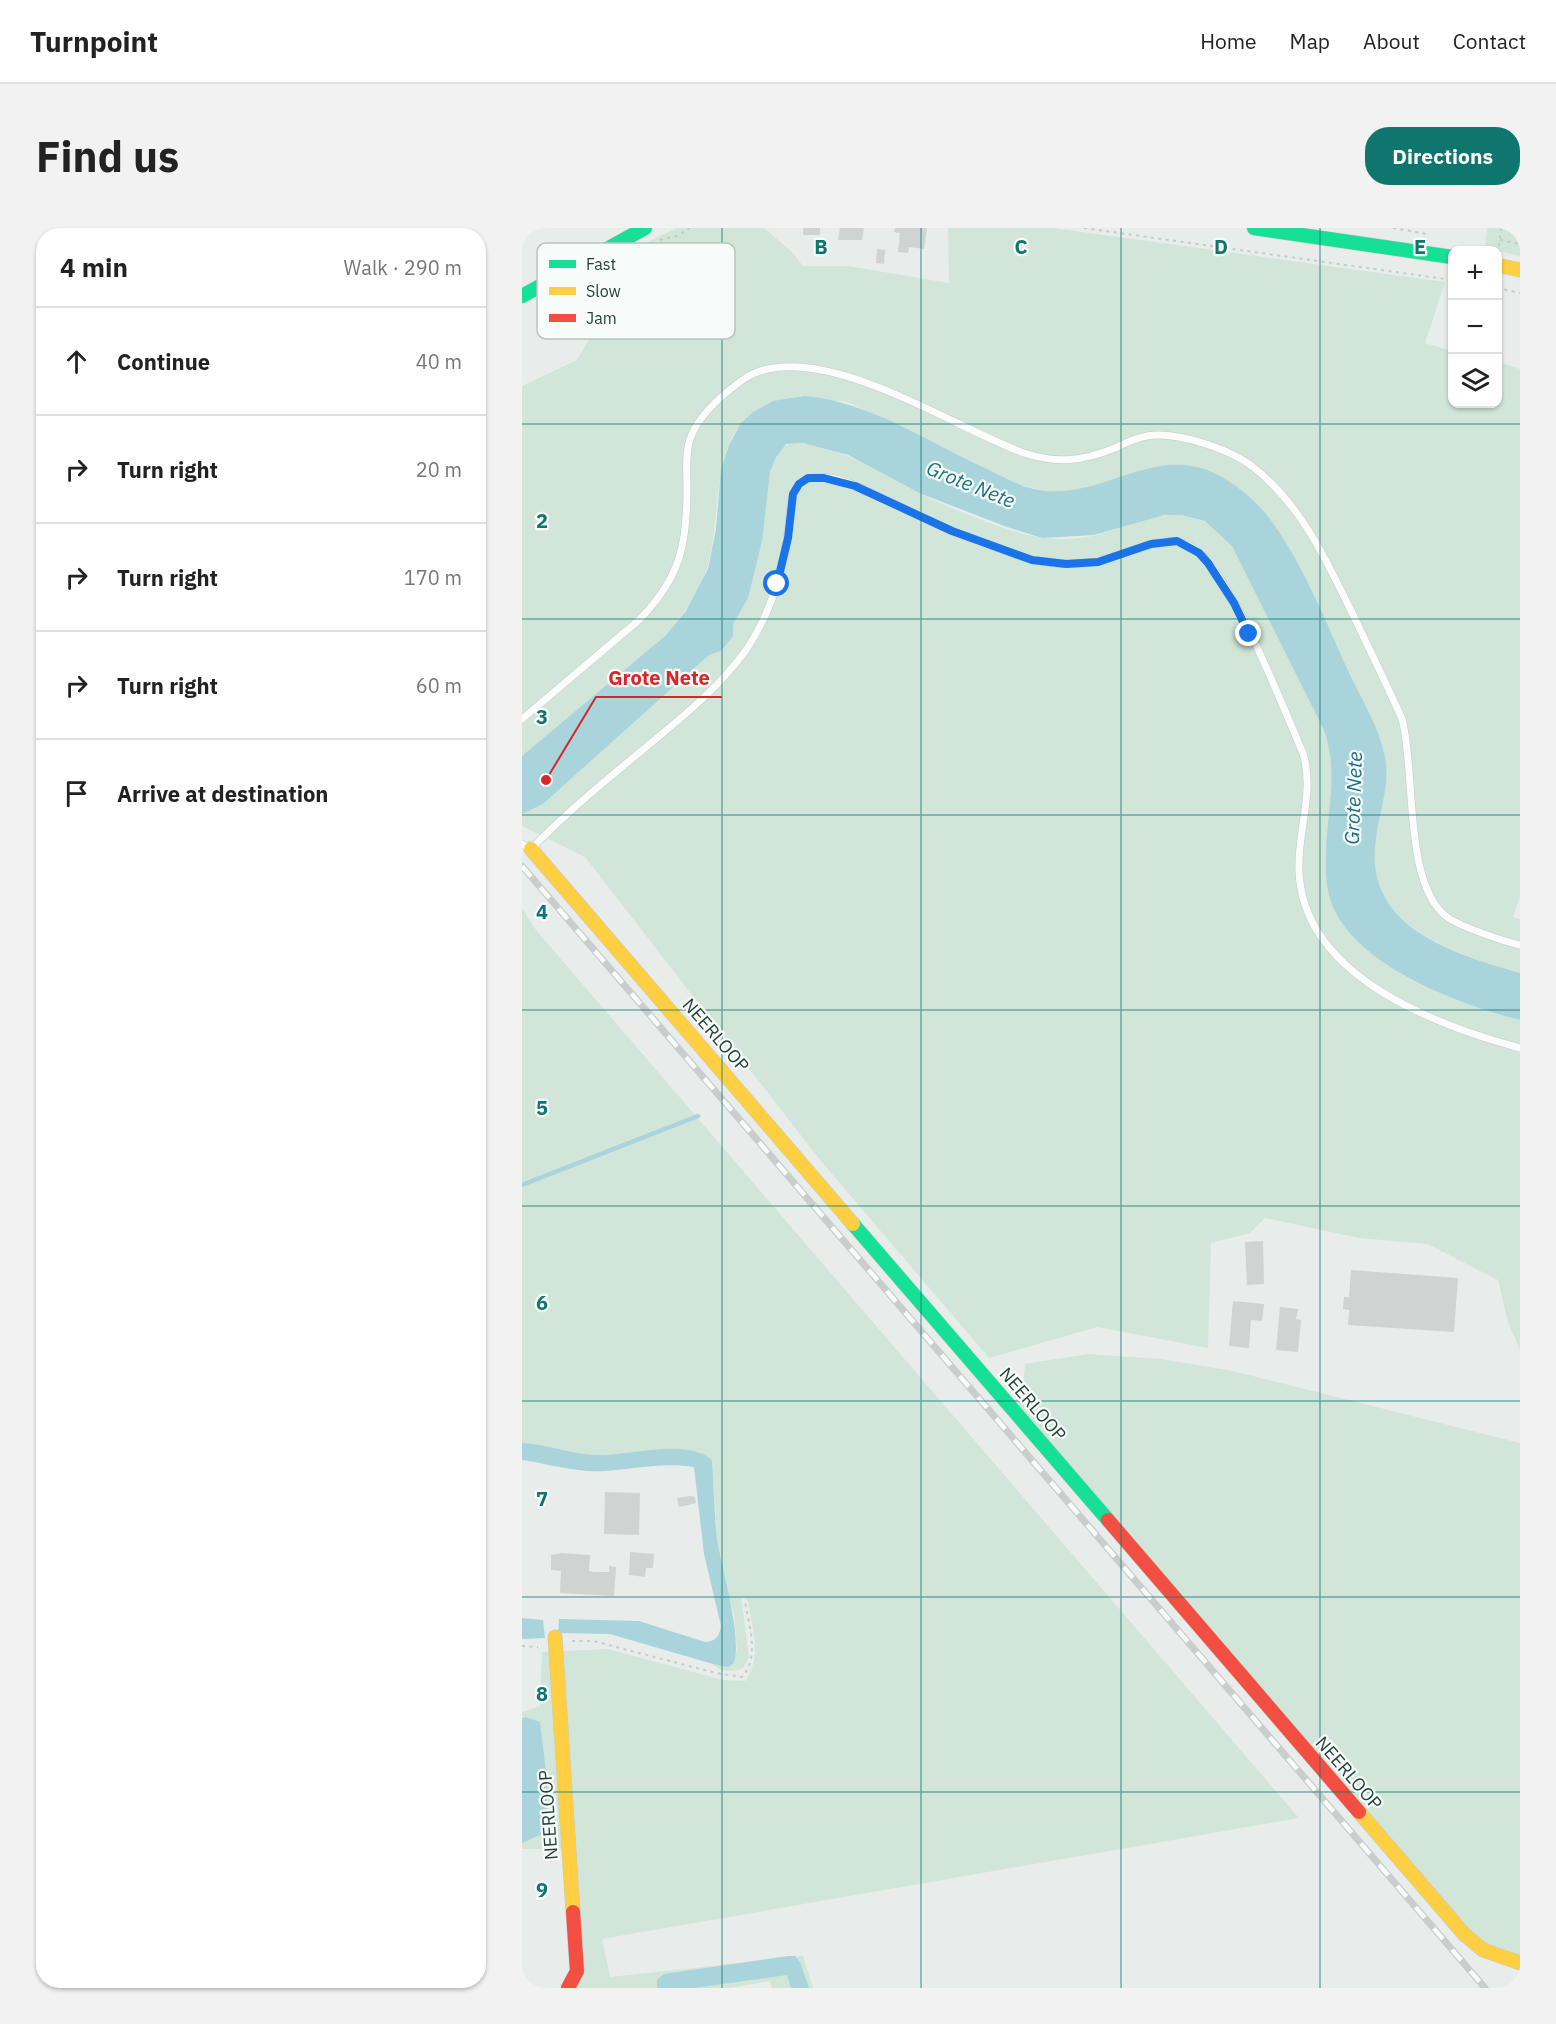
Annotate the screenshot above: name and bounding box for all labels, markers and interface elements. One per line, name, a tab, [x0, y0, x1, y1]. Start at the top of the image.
text: Turnpoint	[30, 23, 158, 60]
text: Home	[1200, 27, 1257, 55]
text: Map	[1290, 27, 1330, 55]
text: About	[1363, 27, 1420, 55]
text: Contact	[1453, 27, 1526, 55]
button: Directions	[1365, 127, 1520, 185]
text: Find us	[36, 129, 179, 184]
text: B	[814, 233, 828, 260]
text: C	[1014, 233, 1028, 260]
text: D	[1214, 233, 1228, 260]
text: E	[1414, 233, 1426, 260]
legend	[537, 243, 735, 339]
map controls	[1448, 246, 1502, 408]
button: +	[1448, 246, 1502, 300]
text: 4 min	[60, 250, 128, 284]
text: Walk · 290 m	[344, 254, 462, 281]
text: Fast	[586, 254, 616, 274]
text: Slow	[586, 281, 621, 301]
button: −	[1448, 300, 1502, 354]
text: Jam	[586, 308, 617, 328]
icon: ahead	[60, 345, 93, 378]
text: Continue	[117, 347, 210, 376]
text: 40 m	[416, 348, 462, 375]
button: layers	[1448, 354, 1502, 408]
icon: right	[60, 453, 93, 486]
water label: Grote Nete	[923, 454, 1019, 514]
text: Turn right	[117, 455, 218, 484]
text: 20 m	[416, 456, 462, 483]
text: 2	[536, 507, 548, 534]
icon: right	[60, 561, 93, 594]
text: Turn right	[117, 563, 218, 592]
text: 170 m	[404, 564, 462, 591]
route start	[763, 570, 789, 596]
route end	[1235, 620, 1261, 646]
callout: Grote Nete	[596, 659, 722, 697]
text: Grote Nete	[608, 664, 710, 691]
icon: right	[60, 669, 93, 702]
text: Turn right	[117, 671, 218, 700]
text: 60 m	[416, 672, 462, 699]
text: 3	[536, 703, 548, 730]
water label: Grote Nete	[1338, 751, 1368, 845]
icon: arrive	[60, 777, 93, 810]
text: Arrive at destination	[117, 779, 328, 808]
text: 4	[536, 898, 548, 925]
street label: NEERLOOP	[678, 993, 754, 1077]
text: 5	[536, 1094, 548, 1121]
text: 6	[536, 1289, 548, 1316]
street label: NEERLOOP	[995, 1362, 1071, 1446]
text: 7	[536, 1485, 548, 1512]
text: 8	[536, 1680, 548, 1707]
street label: NEERLOOP	[1311, 1731, 1387, 1815]
street label: NEERLOOP	[533, 1769, 563, 1861]
text: 9	[536, 1876, 548, 1903]

